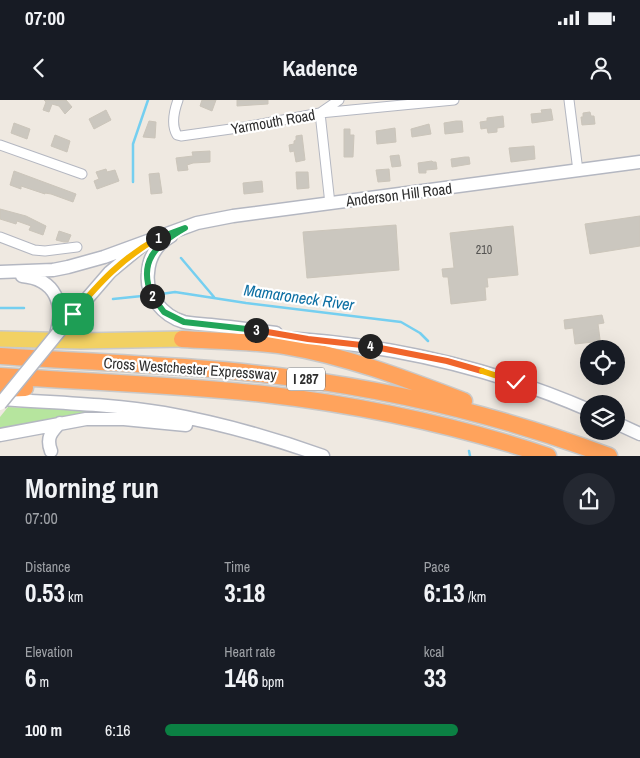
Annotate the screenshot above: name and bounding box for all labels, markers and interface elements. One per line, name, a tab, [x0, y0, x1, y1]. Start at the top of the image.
text: 07:00	[25, 5, 65, 31]
text: Kadence	[282, 53, 358, 83]
icon: back	[25, 54, 53, 82]
icon: person	[587, 54, 615, 82]
street label: Yarmouth Road	[229, 104, 317, 139]
street label: Anderson Hill Road	[344, 178, 453, 212]
pin: 1	[146, 226, 170, 250]
text: 1	[155, 229, 162, 247]
house number: 210	[476, 242, 492, 258]
water label: Mamaroneck River	[243, 278, 356, 316]
pin: 2	[140, 284, 164, 308]
text: 2	[149, 287, 156, 305]
pin	[52, 293, 94, 335]
icon: arrive	[59, 300, 87, 328]
pin: 3	[244, 318, 268, 342]
text: 3	[253, 321, 260, 339]
pin: 4	[358, 334, 382, 358]
text: 4	[367, 337, 374, 355]
map controls	[580, 340, 625, 440]
button: locate	[580, 340, 625, 385]
street label: Cross Westchester Expressway	[103, 352, 278, 385]
pin	[495, 361, 537, 403]
road number: I 287	[287, 368, 325, 390]
icon: check	[502, 368, 530, 396]
button: layers	[580, 395, 625, 440]
text: Morning run	[25, 469, 159, 507]
button: share	[563, 473, 615, 525]
text: 07:00	[25, 507, 58, 529]
text: Distance	[25, 558, 70, 576]
text: Time	[224, 558, 250, 576]
text: Pace	[424, 558, 450, 576]
text: 0.53	[25, 576, 65, 610]
text: 3:18	[224, 576, 265, 610]
text: 6:13	[424, 576, 465, 610]
text: km	[65, 588, 83, 606]
text: /km	[465, 588, 486, 606]
text: Elevation	[25, 643, 73, 661]
text: Heart rate	[224, 643, 275, 661]
text: kcal	[424, 643, 444, 661]
text: 6	[25, 661, 36, 695]
text: 146	[224, 661, 259, 695]
text: 33	[424, 661, 446, 695]
text: m	[36, 673, 49, 691]
text: bpm	[259, 673, 284, 691]
text: 100 m	[25, 719, 62, 741]
text: 6:16	[105, 719, 131, 741]

